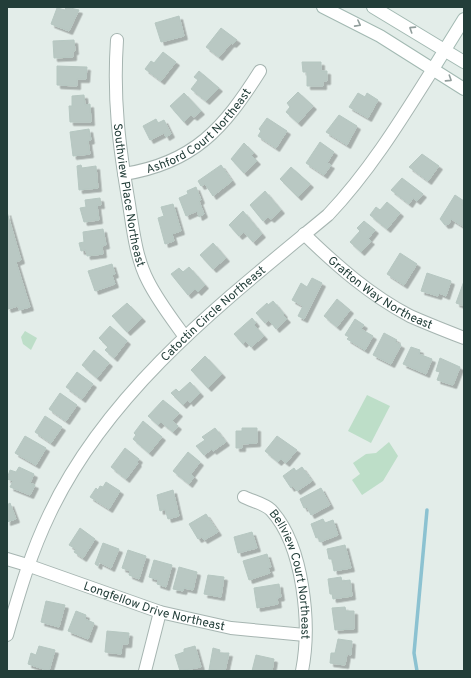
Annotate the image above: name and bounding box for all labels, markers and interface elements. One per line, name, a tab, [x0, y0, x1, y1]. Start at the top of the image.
one-way arrow	[354, 19, 361, 27]
one-way arrow	[409, 27, 416, 34]
one-way arrow	[444, 74, 451, 81]
street label: Ashford Court Northeast	[144, 86, 255, 178]
street label: Southview Place Northeast	[109, 123, 148, 269]
street label: Grafton Way Northeast	[324, 253, 435, 334]
street label: Catoctin Circle Northeast	[158, 263, 269, 366]
street label: Bellview Court Northeast	[265, 506, 313, 640]
street label: Longfellow Drive Northeast	[81, 579, 226, 635]

